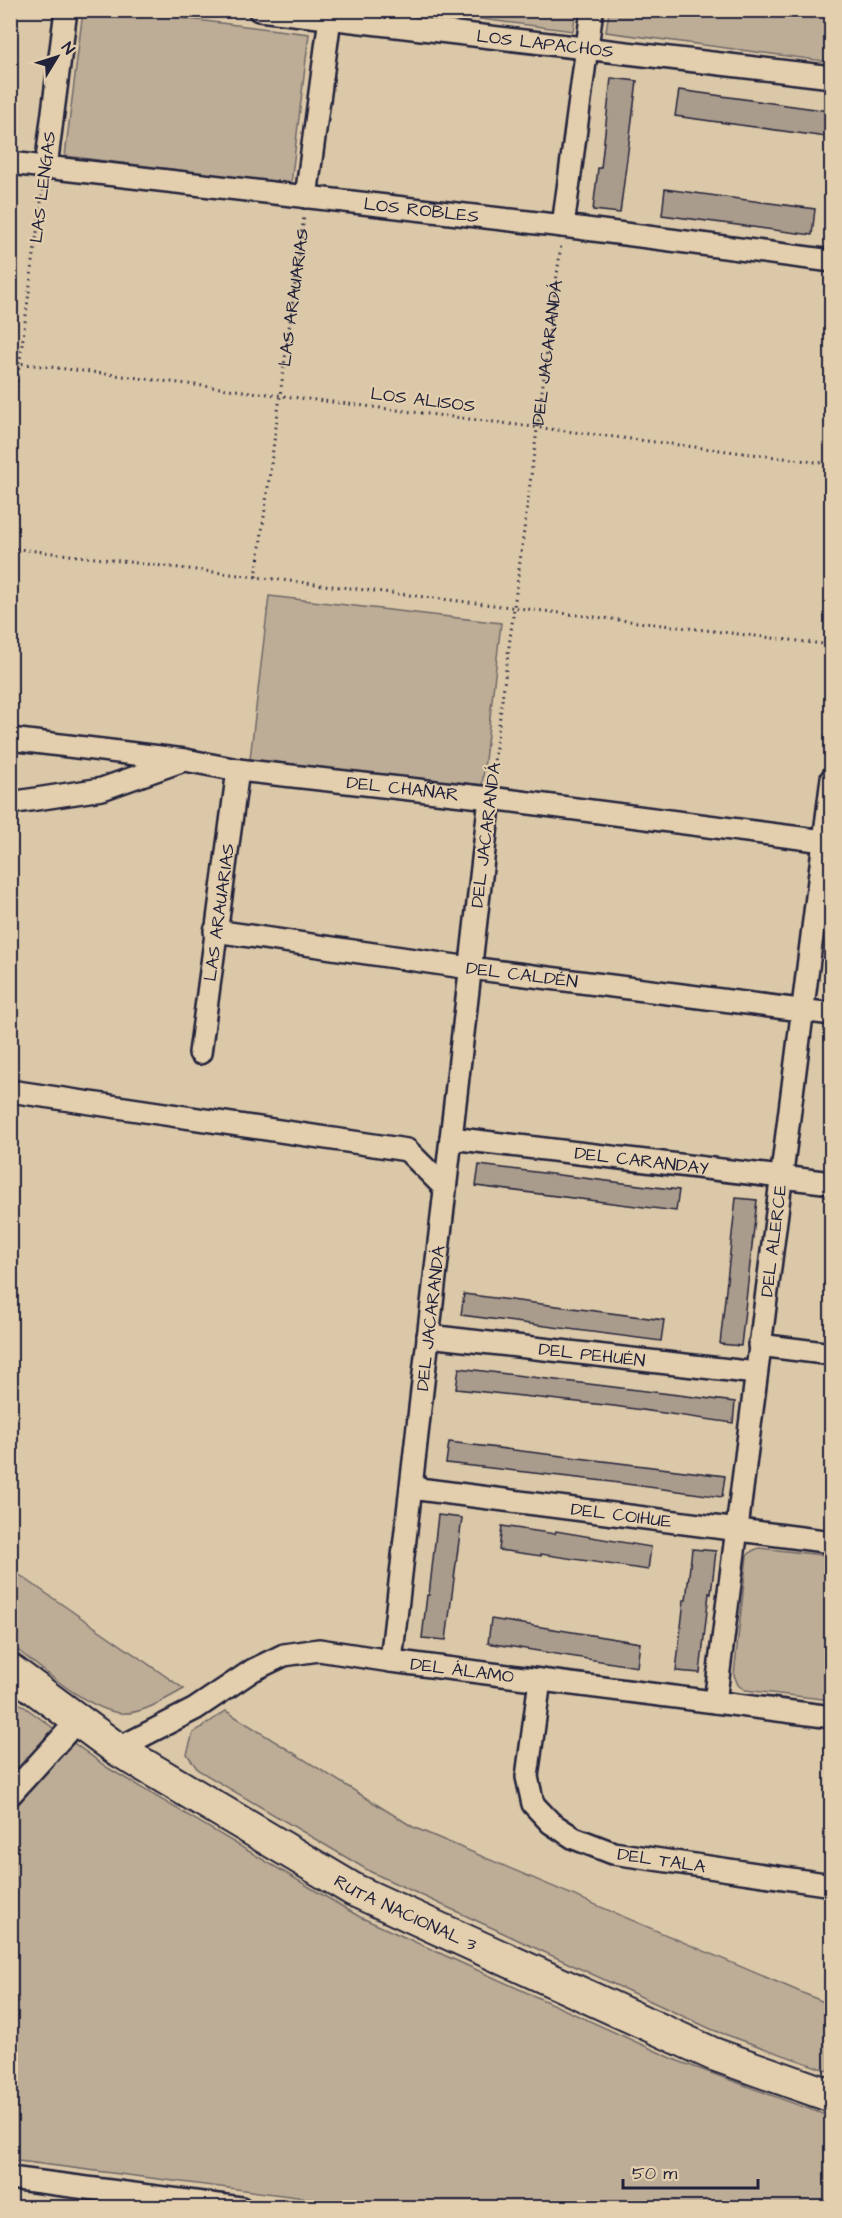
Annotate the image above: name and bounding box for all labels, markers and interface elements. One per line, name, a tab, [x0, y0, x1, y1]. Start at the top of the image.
street label: LOS LAPACHOS	[475, 23, 615, 64]
north arrow	[27, 27, 87, 87]
text: N	[56, 38, 80, 59]
street label: LAS LENGAS	[24, 130, 62, 244]
street label: LOS ROBLES	[362, 191, 480, 229]
street label: LAS ARAUARIAS	[272, 227, 315, 368]
street label: DEL JACARANDÁ	[525, 278, 569, 427]
street label: LOS ALISOS	[369, 381, 477, 419]
street label: DEL JACARANDÁ	[465, 760, 507, 909]
street label: DEL CHAÑAR	[345, 770, 460, 807]
street label: LAS ARAUARIAS	[197, 842, 241, 983]
street label: DEL CALDÉN	[465, 955, 579, 994]
street label: DEL CARANDAY	[573, 1140, 710, 1181]
street label: DEL ALERCE	[754, 1183, 793, 1298]
street label: DEL JACARANDÁ	[410, 1244, 451, 1392]
street label: DEL PEHUÉN	[537, 1336, 647, 1373]
street label: DEL COIHUE	[569, 1496, 673, 1534]
street label: DEL ÁLAMO	[409, 1651, 516, 1689]
street label: DEL TALA	[616, 1841, 708, 1879]
street label: RUTA NACIONAL 3	[329, 1868, 481, 1957]
scale bar	[623, 2152, 758, 2190]
text: 50 m	[632, 2161, 677, 2186]

